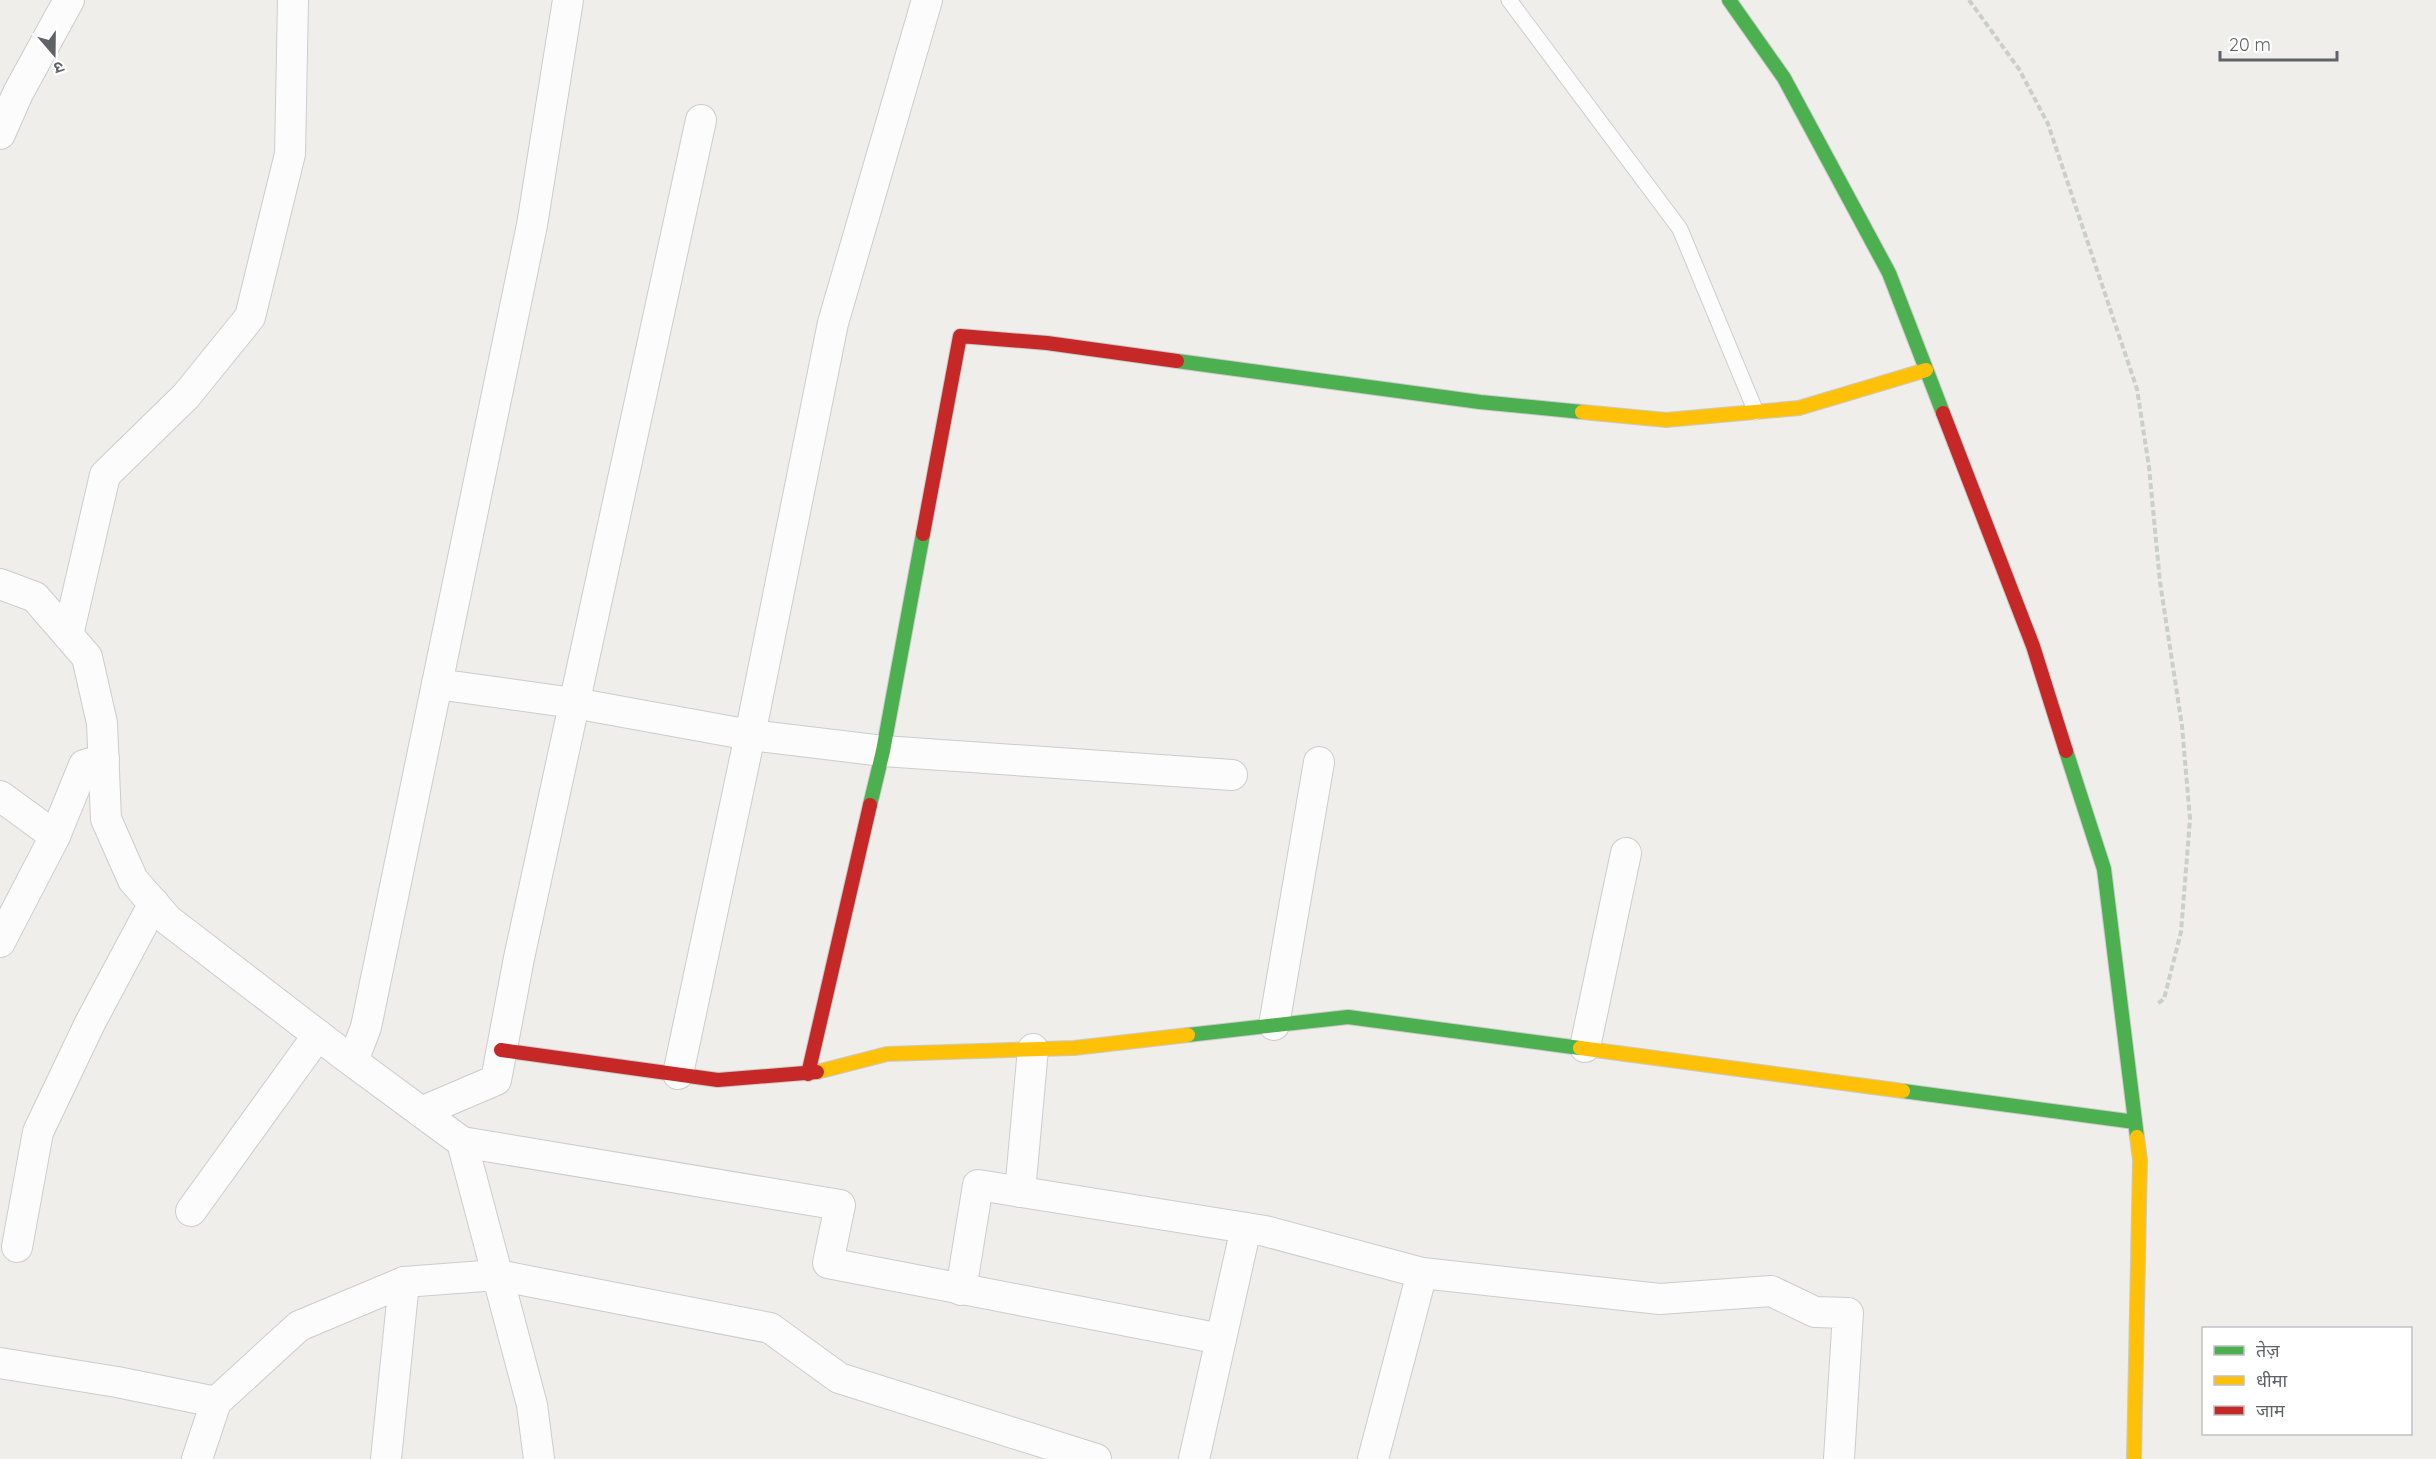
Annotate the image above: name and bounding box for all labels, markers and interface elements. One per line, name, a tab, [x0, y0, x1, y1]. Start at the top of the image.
north arrow	[24, 24, 84, 84]
scale bar	[2220, 24, 2337, 62]
text: 20 m	[2229, 33, 2271, 56]
text: उ	[51, 57, 67, 79]
legend	[2202, 1327, 2412, 1435]
text: तेज़	[2256, 1339, 2280, 1362]
text: धीमा	[2256, 1369, 2287, 1392]
text: जाम	[2256, 1399, 2286, 1422]

